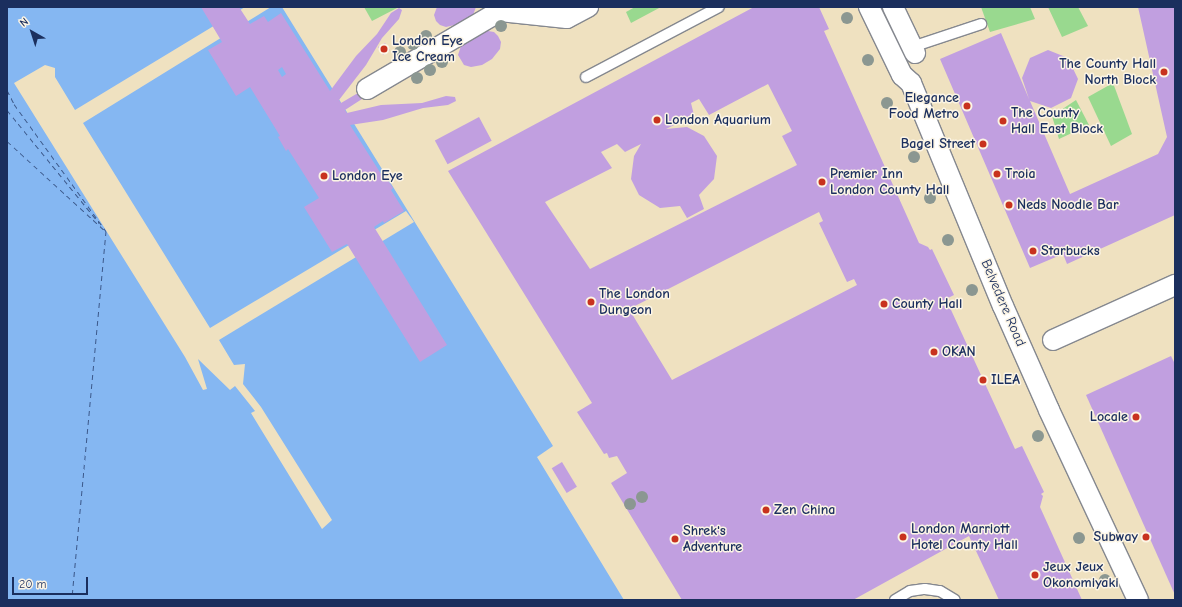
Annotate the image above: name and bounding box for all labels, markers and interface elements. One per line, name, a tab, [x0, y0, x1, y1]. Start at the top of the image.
north arrow	[12, 12, 52, 52]
text: N	[17, 15, 31, 30]
place label: London Eye Ice Cream	[392, 33, 463, 66]
marker: London Eye Ice Cream	[379, 44, 389, 54]
place label: The County Hall North Block	[1059, 56, 1156, 88]
marker: The County Hall North Block	[1159, 67, 1169, 77]
place label: Elegance Food Metro	[889, 90, 959, 122]
marker: Elegance Food Metro	[962, 101, 972, 111]
place label: The County Hall East Block	[1011, 105, 1103, 138]
place label: London Aquarium	[665, 112, 771, 128]
marker: London Aquarium	[652, 115, 662, 125]
marker: The County Hall East Block	[998, 116, 1008, 126]
place label: Bagel Street	[901, 136, 975, 152]
marker: Bagel Street	[978, 139, 988, 149]
place label: Premier Inn London County Hall	[830, 166, 949, 198]
place label: Troia	[1005, 166, 1036, 182]
place label: London Eye	[332, 168, 403, 184]
marker: Troia	[992, 169, 1002, 179]
marker: London Eye	[319, 171, 329, 181]
marker: Premier Inn London County Hall	[817, 177, 827, 187]
place label: Neds Noodle Bar	[1017, 197, 1119, 213]
marker: Neds Noodle Bar	[1004, 200, 1014, 210]
place label: Starbucks	[1041, 243, 1100, 259]
marker: Starbucks	[1028, 246, 1038, 256]
street label: Belvedere Road	[977, 257, 1029, 349]
place label: The London Dungeon	[599, 286, 670, 318]
place label: County Hall	[892, 296, 962, 312]
marker: The London Dungeon	[586, 297, 596, 307]
marker: County Hall	[879, 299, 889, 309]
place label: OKAN	[942, 344, 976, 360]
marker: OKAN	[929, 347, 939, 357]
place label: ILEA	[991, 372, 1020, 388]
marker: ILEA	[978, 375, 988, 385]
place label: Locale	[1090, 409, 1128, 425]
marker: Locale	[1131, 412, 1141, 422]
place label: Zen China	[774, 502, 835, 518]
marker: Zen China	[761, 505, 771, 515]
place label: London Marriott Hotel County Hall	[911, 521, 1018, 554]
place label: Shrek's Adventure	[683, 523, 742, 556]
place label: Subway	[1094, 529, 1138, 545]
marker: London Marriott Hotel County Hall	[898, 532, 908, 542]
marker: Subway	[1141, 532, 1151, 542]
marker: Shrek's Adventure	[670, 534, 680, 544]
place label: Jeux Jeux Okonomiyaki	[1043, 559, 1119, 592]
scale bar	[14, 569, 90, 595]
marker: Jeux Jeux Okonomiyaki	[1030, 570, 1040, 580]
text: 20 m	[19, 577, 47, 591]

